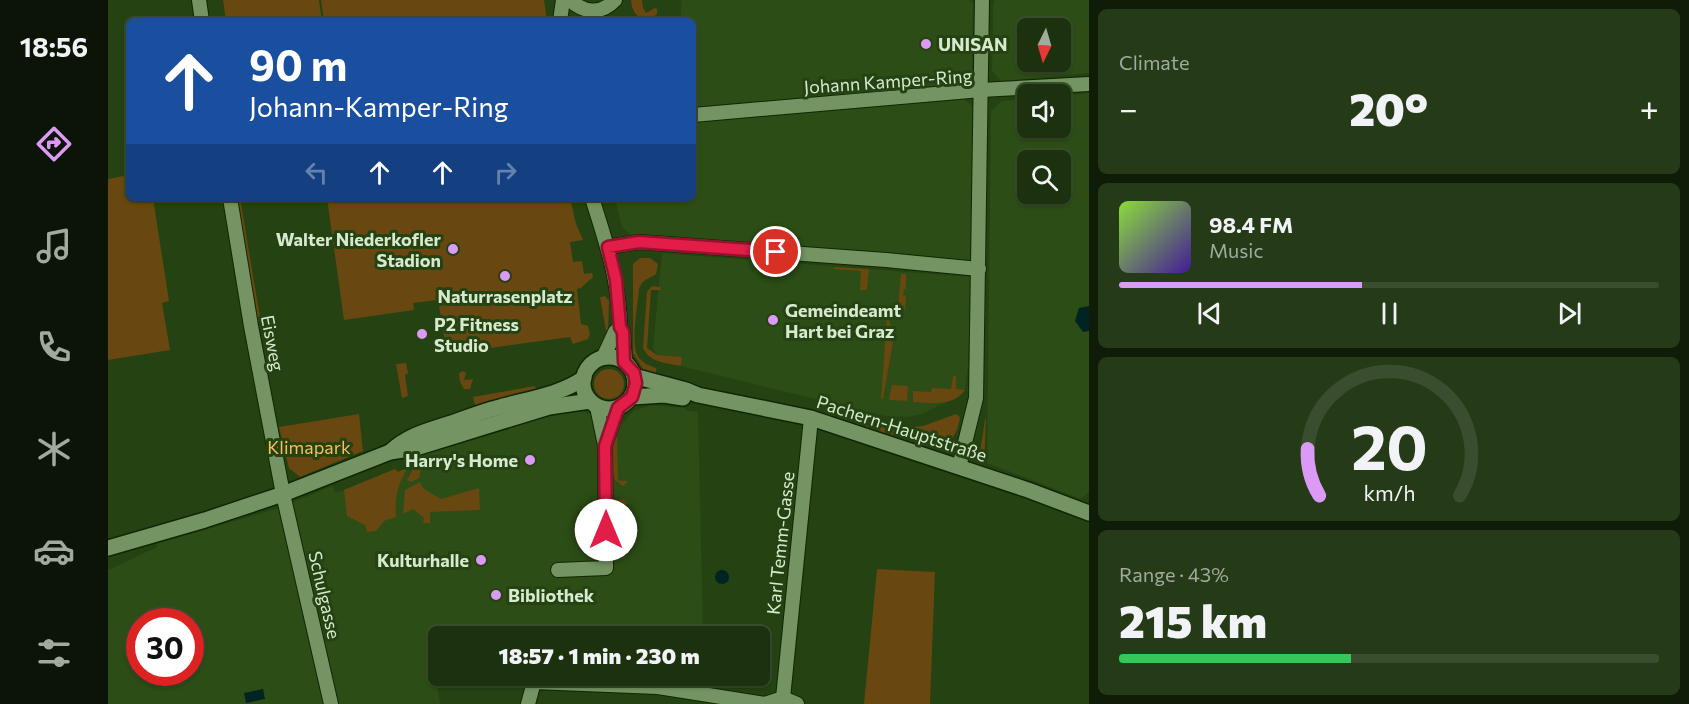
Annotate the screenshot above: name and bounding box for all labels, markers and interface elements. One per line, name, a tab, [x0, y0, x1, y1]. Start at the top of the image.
north arrow	[1017, 18, 1071, 72]
map controls	[1017, 18, 1071, 204]
text: 18:56	[20, 30, 88, 63]
place label: UNISAN	[938, 33, 1008, 55]
marker: UNISAN	[919, 37, 933, 51]
text: 90 m	[249, 38, 348, 90]
icon: ahead	[150, 42, 228, 120]
text: Climate	[1119, 50, 1189, 74]
street label: Johann Kamper-Ring	[803, 64, 973, 98]
text: 20°	[1349, 80, 1428, 135]
button: sound	[1017, 84, 1071, 138]
text: −	[1119, 87, 1138, 128]
text: +	[1640, 87, 1659, 128]
text: Johann-Kamper-Ring	[249, 90, 508, 123]
icon: directions	[33, 123, 75, 165]
button: search	[1017, 150, 1071, 204]
icon: left	[300, 156, 333, 189]
icon: ahead	[363, 156, 396, 189]
icon: ahead	[426, 156, 459, 189]
icon: right	[489, 156, 522, 189]
text: 98.4 FM	[1209, 211, 1293, 238]
icon: music	[33, 225, 75, 267]
pin	[750, 226, 801, 277]
place label: Walter Niederkofler Stadion	[276, 228, 442, 271]
icon: arrive	[759, 235, 792, 268]
text: Music	[1209, 238, 1263, 262]
marker: Walter Niederkofler Stadion	[446, 242, 460, 256]
marker: Naturrasenplatz	[498, 269, 512, 283]
place label: Naturrasenplatz	[437, 285, 573, 307]
icon: previous	[1193, 297, 1226, 330]
icon: pause	[1373, 297, 1406, 330]
icon: next	[1553, 297, 1586, 330]
place label: Gemeindeamt Hart bei Graz	[785, 299, 901, 342]
street label: Eisweg	[257, 313, 289, 373]
place label: P2 Fitness Studio	[434, 313, 519, 356]
marker: Gemeindeamt Hart bei Graz	[766, 313, 780, 327]
icon: phone	[33, 326, 75, 368]
marker: P2 Fitness Studio	[415, 327, 429, 341]
street label: Pachern-Hauptstraße	[814, 390, 990, 466]
text: 20	[1351, 407, 1427, 483]
icon: climate	[33, 428, 75, 470]
park label: Klimapark	[267, 436, 351, 458]
place label: Harry's Home	[405, 449, 518, 471]
marker: Harry's Home	[523, 453, 537, 467]
street label: Karl Temm-Gasse	[762, 470, 798, 616]
text: km/h	[1363, 479, 1415, 505]
position arrow	[574, 498, 638, 562]
icon: car	[33, 530, 75, 572]
street label: Schulgasse	[304, 549, 346, 641]
place label: Kulturhalle	[377, 549, 469, 571]
marker: Kulturhalle	[474, 553, 488, 567]
text: Range · 43%	[1119, 562, 1229, 586]
place label: Bibliothek	[508, 584, 595, 606]
marker: Bibliothek	[489, 588, 503, 602]
text: 215 km	[1119, 592, 1267, 647]
speed limit sign: 30	[126, 608, 204, 686]
icon: filters	[33, 632, 75, 674]
text: 18:57 · 1 min · 230 m	[498, 642, 700, 669]

